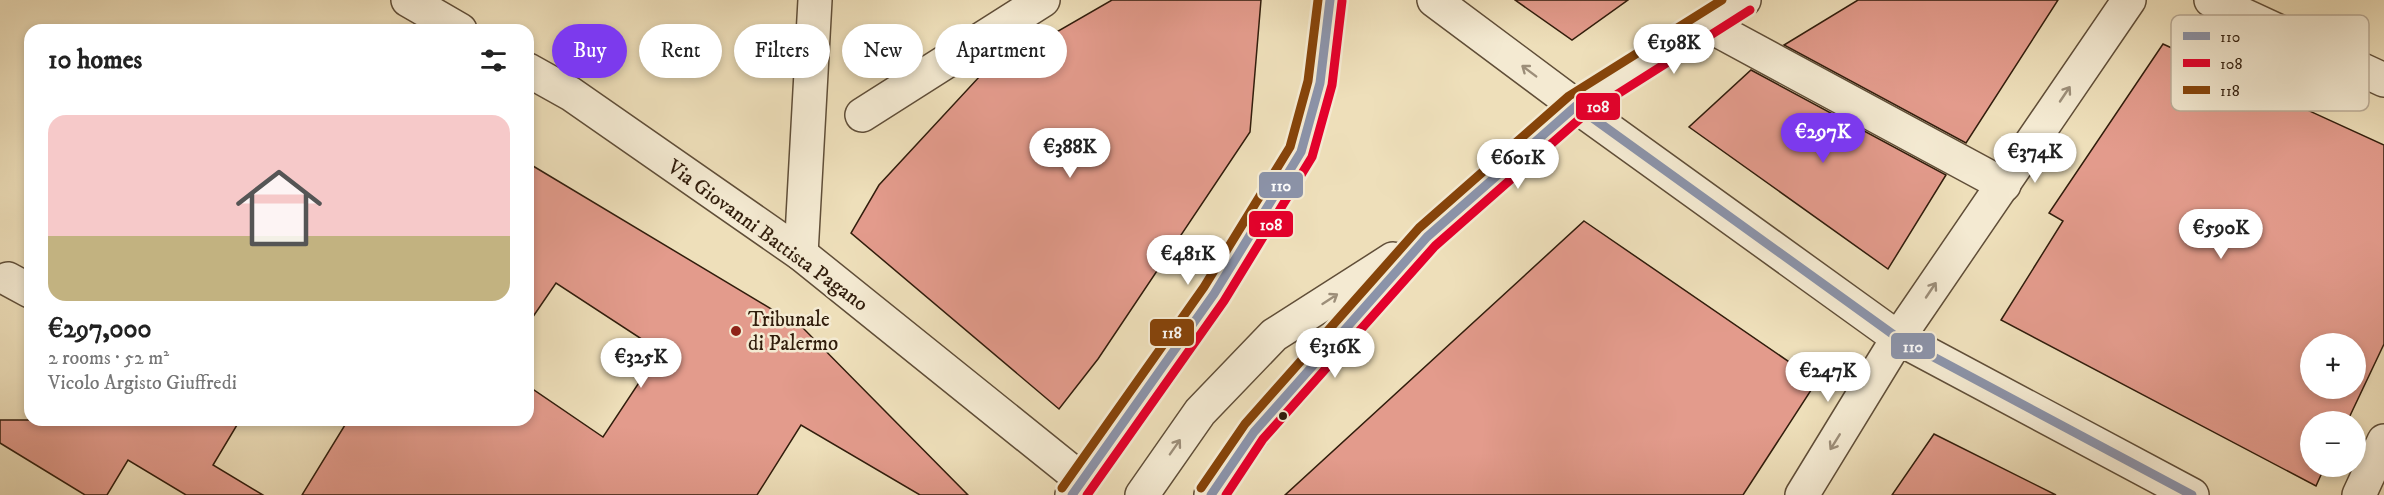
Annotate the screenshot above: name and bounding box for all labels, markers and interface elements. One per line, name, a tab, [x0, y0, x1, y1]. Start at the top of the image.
legend	[2171, 15, 2369, 111]
chip: Buy	[552, 24, 627, 78]
chip: Rent	[639, 24, 722, 78]
chip: Filters	[734, 24, 830, 78]
chip: New	[842, 24, 923, 78]
chip: Apartment	[935, 24, 1067, 78]
pin: €198K	[1632, 24, 1716, 75]
text: 110	[2220, 27, 2240, 47]
text: €198K	[1647, 31, 1701, 56]
text: 10 homes	[48, 44, 142, 77]
icon: filters	[477, 44, 510, 77]
text: 108	[2220, 54, 2242, 74]
one-way arrow	[1521, 65, 1537, 77]
text: 118	[2220, 81, 2240, 101]
one-way arrow	[2059, 87, 2071, 103]
line badge: 108	[1575, 92, 1621, 121]
text: 108	[1587, 97, 1609, 117]
pin: €297K	[1781, 113, 1865, 164]
text: €297K	[1795, 120, 1851, 145]
pin: €388K	[1028, 128, 1112, 179]
pin: €374K	[1993, 133, 2077, 184]
text: €388K	[1043, 135, 1097, 160]
pin: €601K	[1476, 139, 1560, 190]
text: €374K	[2008, 140, 2062, 165]
text: €601K	[1491, 146, 1545, 171]
icon: home	[225, 154, 333, 262]
street label: Via Giovanni Battista Pagano	[661, 154, 873, 317]
line badge: 110	[1258, 171, 1304, 199]
text: 110	[1271, 176, 1292, 196]
pin: €590K	[2179, 209, 2263, 260]
line badge: 108	[1248, 210, 1294, 238]
text: 108	[1260, 215, 1282, 235]
text: €590K	[2193, 216, 2249, 241]
pin: €481K	[1146, 235, 1230, 286]
text: €481K	[1161, 242, 1215, 267]
one-way arrow	[1926, 282, 1938, 299]
one-way arrow	[1321, 293, 1338, 305]
place label: Tribunale di Palermo	[748, 307, 838, 357]
text: €297,000	[48, 313, 151, 346]
line badge: 118	[1149, 318, 1195, 347]
text: 118	[1162, 323, 1182, 343]
marker: Tribunale di Palermo	[729, 324, 743, 338]
pin: €316K	[1293, 328, 1377, 379]
line badge: 110	[1890, 332, 1936, 360]
map controls	[2300, 333, 2366, 477]
button: +	[2300, 333, 2366, 399]
text: €316K	[1310, 335, 1360, 360]
text: 110	[1903, 337, 1924, 357]
pin: €325K	[599, 338, 683, 389]
text: €325K	[615, 345, 667, 370]
text: 2 rooms · 52 m²	[48, 346, 169, 371]
pin: €247K	[1786, 352, 1870, 403]
text: €247K	[1800, 359, 1857, 384]
text: Vicolo Argisto Giuffredi	[48, 371, 237, 396]
unlabelled marker	[1277, 410, 1289, 422]
button: −	[2300, 411, 2366, 477]
one-way arrow	[1828, 433, 1840, 450]
one-way arrow	[1169, 440, 1181, 456]

